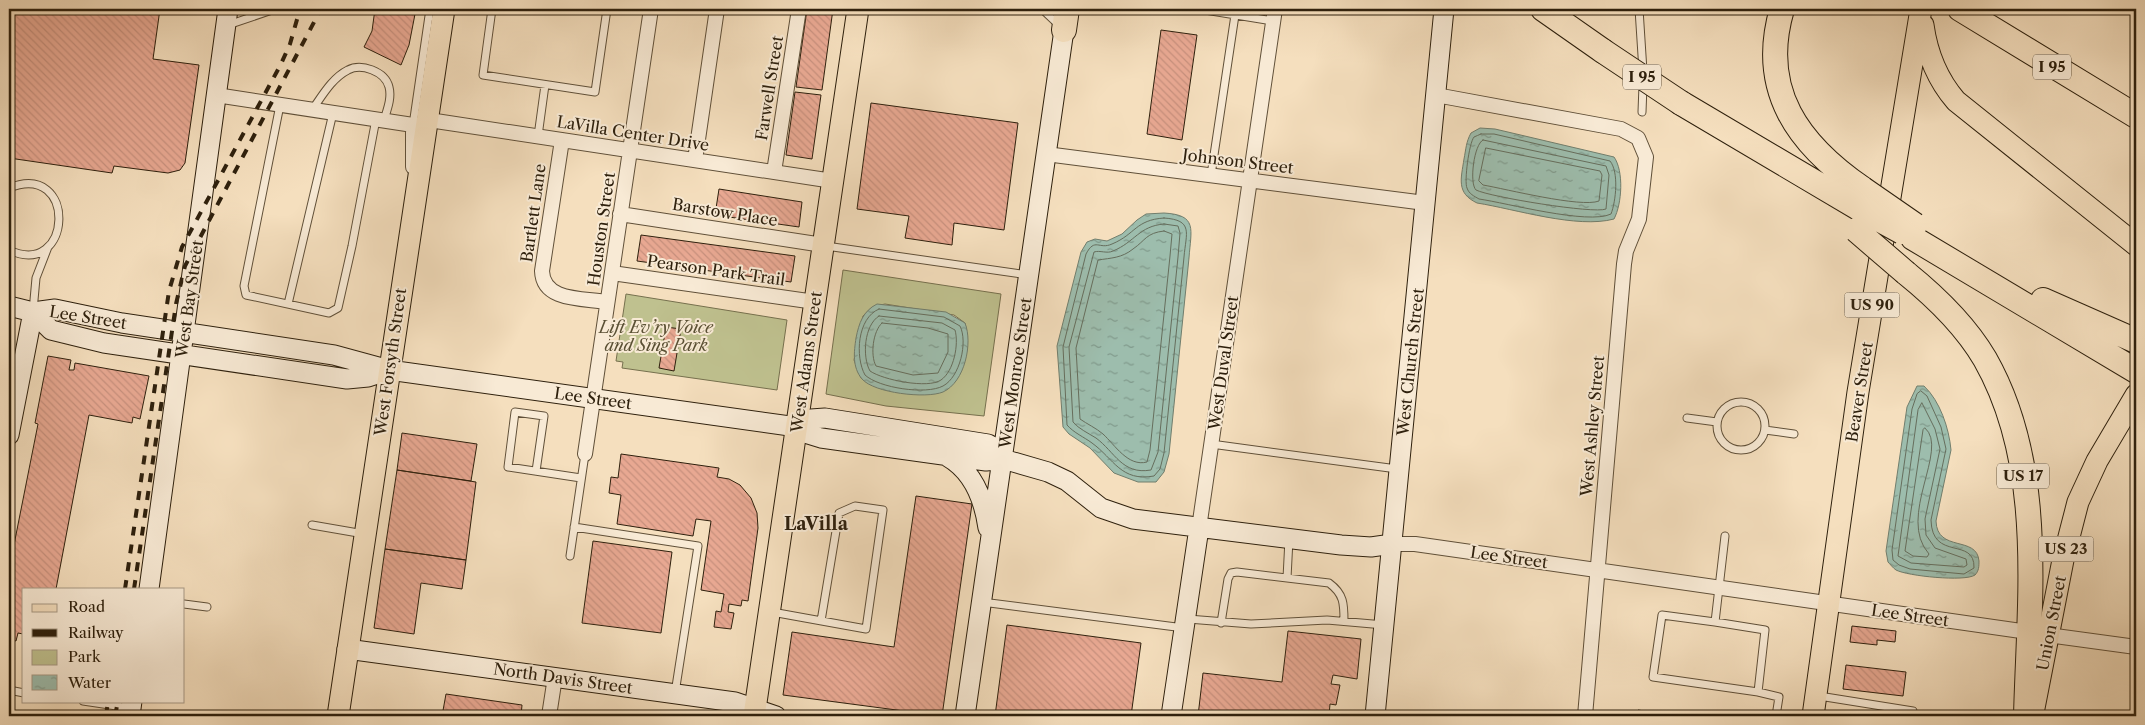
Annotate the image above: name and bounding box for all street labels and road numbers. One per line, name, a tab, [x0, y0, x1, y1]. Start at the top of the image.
street label: Farwell Street	[751, 34, 787, 142]
road number: I 95	[2033, 54, 2071, 80]
road number: I 95	[1623, 64, 1661, 90]
street label: LaVilla Center Drive	[555, 111, 711, 155]
street label: Johnson Street	[1178, 144, 1295, 178]
street label: Bartlett Lane	[516, 162, 550, 264]
street label: Houston Street	[583, 170, 619, 287]
street label: Barstow Place	[671, 194, 779, 230]
street label: West Bay Street	[171, 238, 207, 360]
street label: Pearson Park Trail	[646, 250, 787, 290]
street label: West Forsyth Street	[370, 286, 410, 438]
street label: West Church Street	[1392, 287, 1428, 438]
street label: West Adams Street	[786, 290, 826, 435]
road number: US 90	[1844, 292, 1900, 318]
street label: West Duval Street	[1204, 294, 1242, 433]
street label: West Monroe Street	[994, 296, 1036, 451]
street label: Lee Street	[48, 301, 128, 333]
street label: Beaver Street	[1841, 340, 1877, 444]
street label: West Ashley Street	[1576, 354, 1608, 498]
street label: Lee Street	[553, 383, 633, 413]
road number: US 17	[1997, 464, 2049, 488]
road number: US 23	[2038, 536, 2094, 562]
street label: Lee Street	[1469, 542, 1549, 572]
street label: Union Street	[2032, 574, 2070, 672]
street label: Lee Street	[1870, 600, 1950, 630]
street label: North Davis Street	[492, 658, 634, 698]

